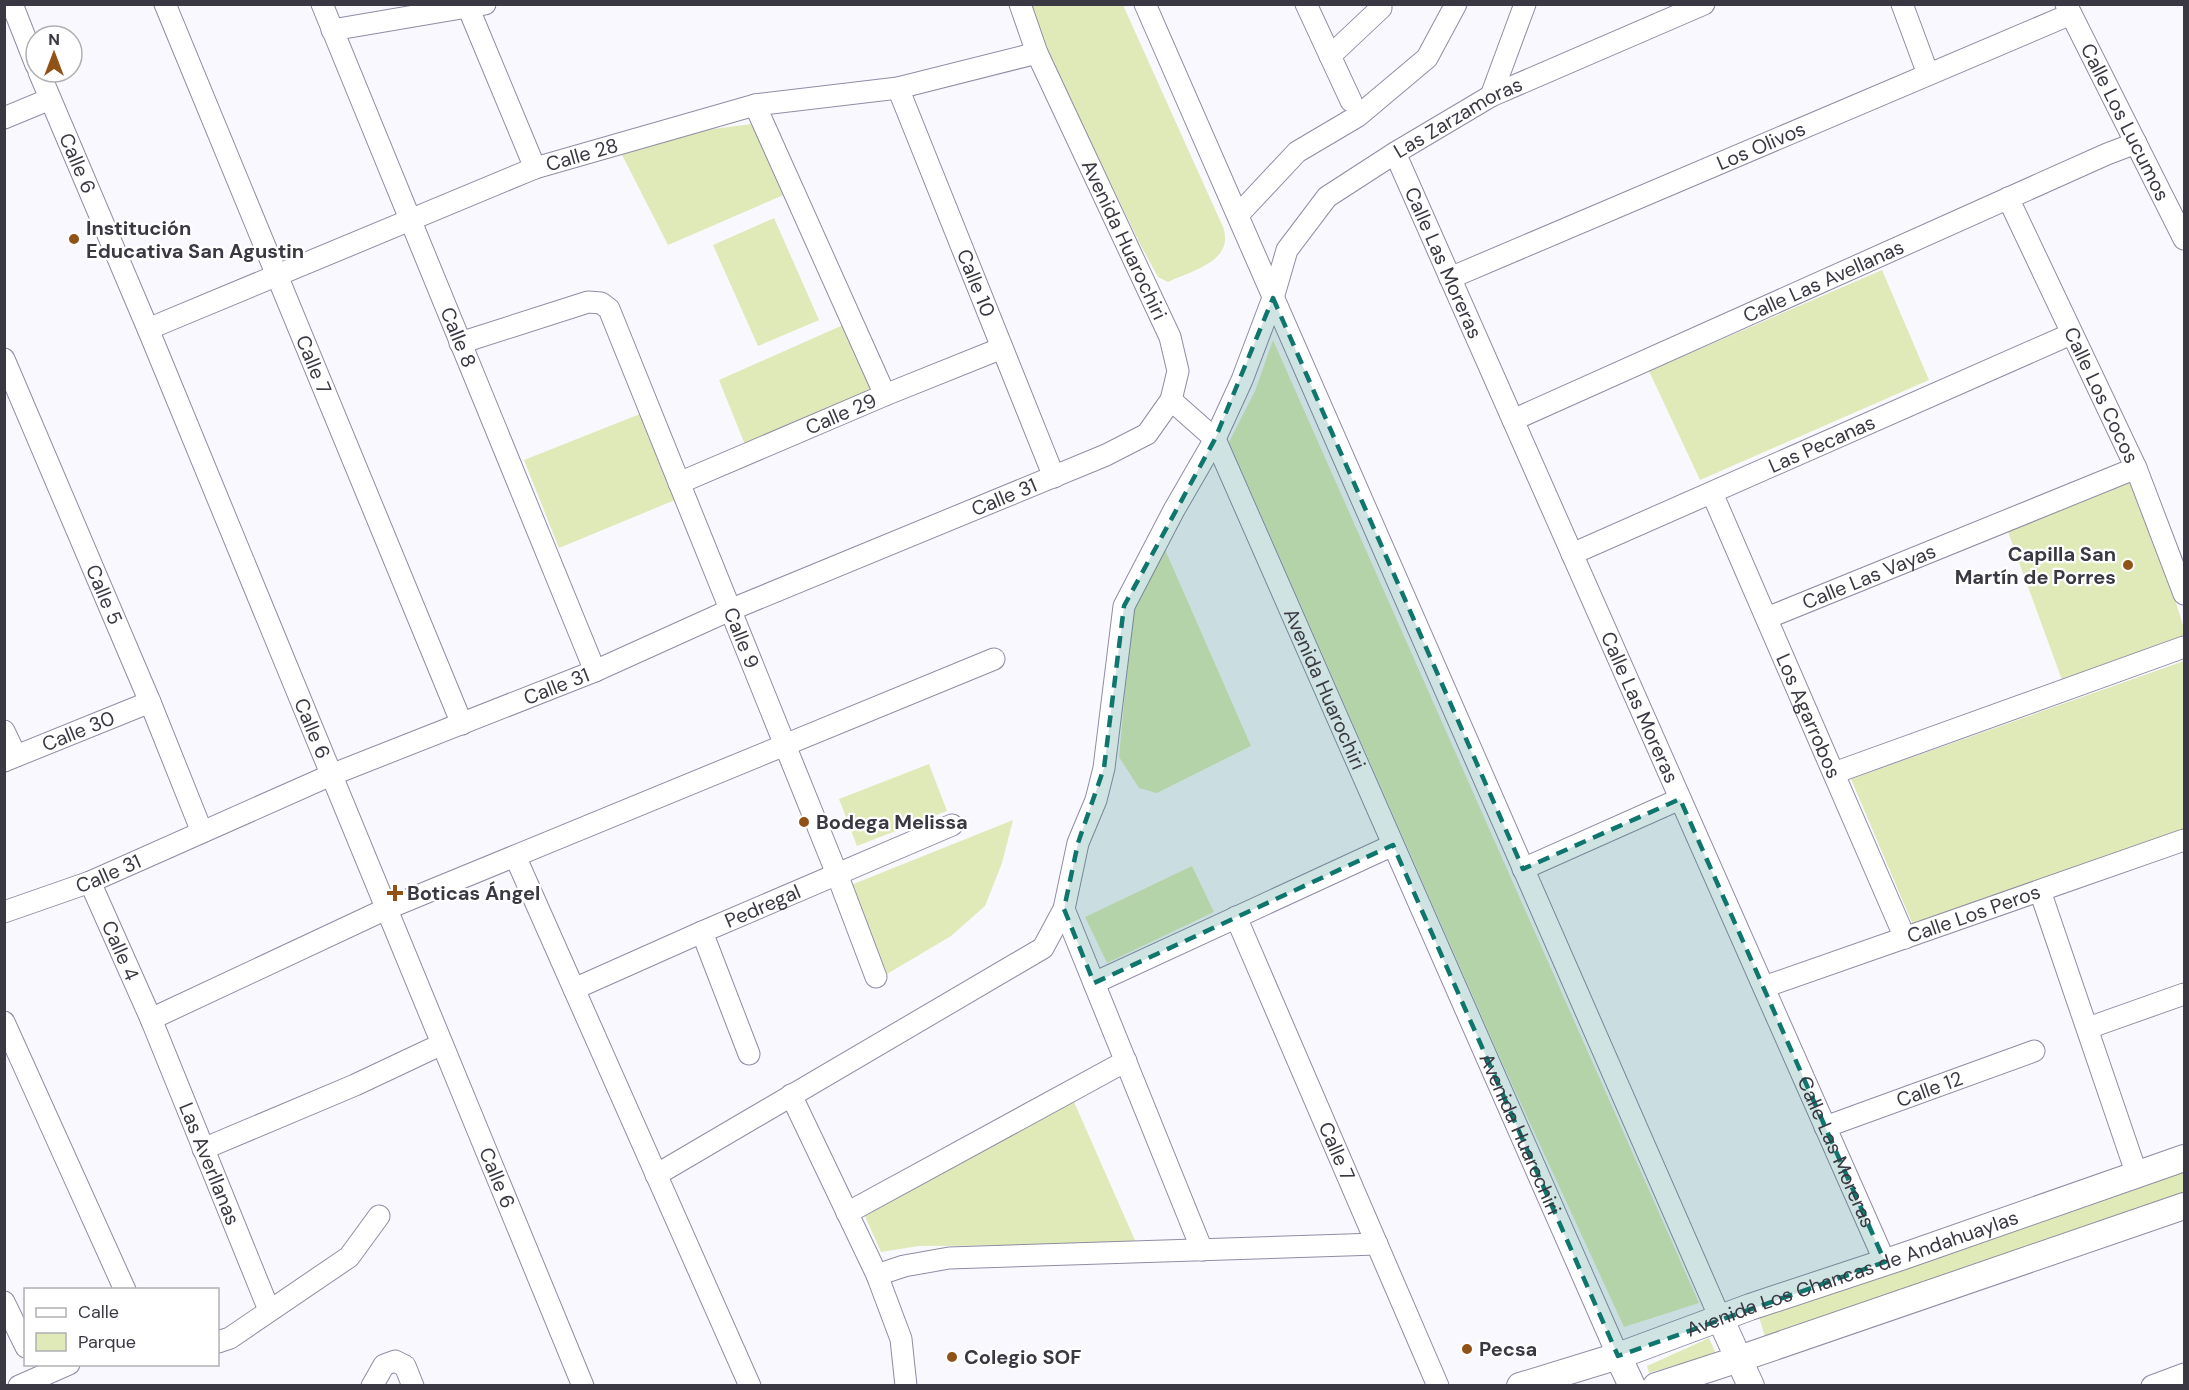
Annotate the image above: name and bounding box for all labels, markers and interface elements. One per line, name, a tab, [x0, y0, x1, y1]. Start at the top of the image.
north arrow	[24, 24, 84, 84]
text: N	[48, 29, 60, 50]
street label: Calle Los Lucumos	[2075, 39, 2176, 205]
street label: Las Zarzamoras	[1389, 71, 1526, 164]
street label: Los Olivos	[1713, 115, 1809, 176]
street label: Calle 6	[53, 129, 102, 197]
street label: Calle 28	[543, 132, 621, 177]
street label: Avenida Huarochiri	[1076, 156, 1173, 324]
street label: Calle Las Moreras	[1399, 183, 1488, 343]
place label: Institución Educativa San Agustin	[86, 215, 304, 264]
marker: Institución Educativa San Agustin	[67, 232, 81, 246]
street label: Calle Las Avellanas	[1739, 234, 1908, 328]
street label: Calle 10	[951, 245, 1001, 321]
street label: Calle 8	[434, 303, 482, 371]
street label: Calle Los Cocos	[2058, 323, 2145, 467]
street label: Calle 7	[290, 331, 337, 398]
street label: Calle 29	[801, 387, 880, 441]
street label: Las Pecanas	[1764, 409, 1879, 479]
street label: Calle 31	[967, 472, 1041, 522]
street label: Calle Las Vayas	[1798, 538, 1940, 615]
place label: Capilla San Martín de Porres	[1955, 541, 2116, 590]
marker: Capilla San Martín de Porres	[2121, 558, 2135, 572]
street label: Calle 5	[80, 560, 129, 629]
street label: Calle 9	[718, 604, 766, 672]
street label: Avenida Huarochiri	[1278, 604, 1372, 774]
street label: Calle Las Moreras	[1595, 627, 1685, 787]
street label: Los Agarrobos	[1770, 650, 1847, 782]
street label: Calle 31	[520, 662, 593, 711]
street label: Calle 6	[288, 694, 336, 763]
street label: Calle 30	[38, 705, 118, 757]
place label: Bodega Melissa	[816, 809, 968, 835]
marker: Bodega Melissa	[797, 815, 811, 829]
street label: Calle 31	[72, 848, 145, 899]
street label: Pedregal	[721, 878, 804, 934]
street label: Calle Los Peros	[1903, 878, 2044, 949]
place label: Boticas Ángel	[407, 880, 540, 906]
marker: Boticas Ángel	[388, 886, 402, 900]
street label: Calle 4	[96, 916, 145, 985]
street label: Avenida Huarochiri	[1474, 1049, 1567, 1219]
street label: Calle 12	[1893, 1065, 1966, 1113]
street label: Calle Las Moreras	[1791, 1072, 1881, 1232]
street label: Las Averllanas	[173, 1098, 246, 1229]
street label: Calle 7	[1313, 1118, 1361, 1185]
street label: Calle 6	[473, 1143, 521, 1212]
street label: Avenida Los Chancas de Andahuaylas	[1683, 1204, 2022, 1343]
legend	[24, 1288, 219, 1366]
text: Calle	[78, 1300, 119, 1324]
text: Parque	[78, 1330, 136, 1354]
place label: Pecsa	[1479, 1336, 1537, 1362]
marker: Pecsa	[1460, 1342, 1474, 1356]
place label: Colegio SOF	[964, 1344, 1081, 1370]
marker: Colegio SOF	[945, 1350, 959, 1364]

